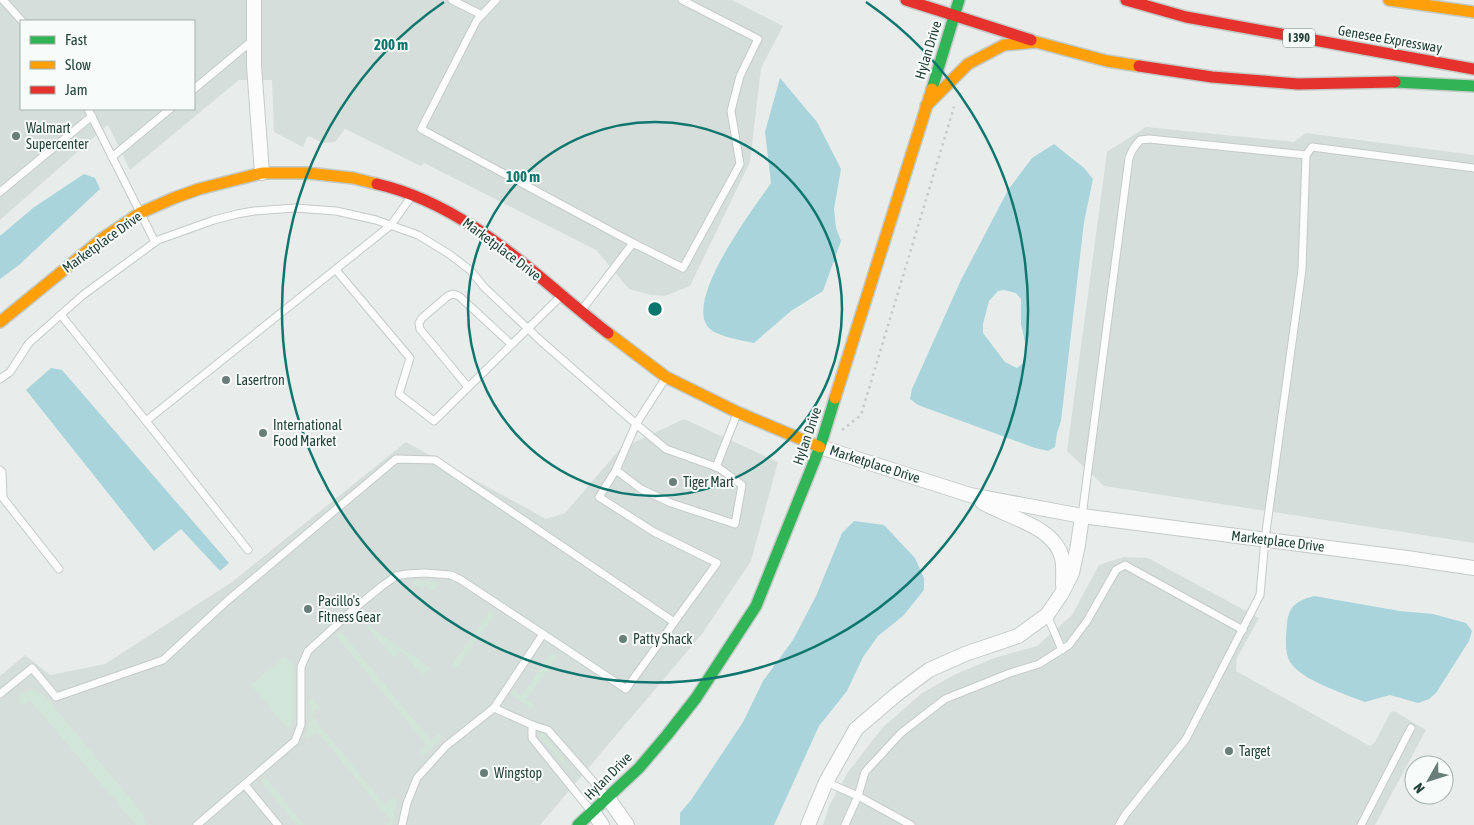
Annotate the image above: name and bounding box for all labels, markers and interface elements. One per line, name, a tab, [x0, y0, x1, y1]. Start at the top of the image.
street label: Hylan Drive	[912, 19, 944, 81]
legend	[20, 20, 195, 110]
street label: Genesee Expressway	[1337, 22, 1444, 56]
road number: I 390	[1283, 28, 1315, 48]
text: Fast	[65, 31, 87, 48]
text: 200 m	[374, 36, 408, 53]
text: Slow	[65, 56, 91, 73]
text: Jam	[65, 81, 88, 98]
place label: Walmart Supercenter	[26, 120, 89, 152]
marker: Walmart Supercenter	[10, 130, 22, 142]
text: 100 m	[506, 168, 540, 185]
street label: Marketplace Drive	[59, 208, 145, 276]
street label: Marketplace Drive	[460, 214, 544, 284]
centre of rings	[646, 300, 664, 318]
place label: Lasertron	[236, 372, 285, 388]
marker: Lasertron	[220, 374, 232, 386]
street label: Hylan Drive	[790, 405, 824, 467]
place label: International Food Market	[273, 417, 342, 449]
marker: International Food Market	[257, 427, 269, 439]
street label: Marketplace Drive	[828, 442, 922, 486]
place label: Tiger Mart	[683, 474, 734, 490]
marker: Tiger Mart	[667, 476, 679, 488]
street label: Marketplace Drive	[1230, 527, 1326, 555]
place label: Pacillo's Fitness Gear	[318, 593, 381, 625]
marker: Pacillo's Fitness Gear	[302, 603, 314, 615]
place label: Patty Shack	[633, 631, 692, 647]
marker: Patty Shack	[617, 633, 629, 645]
place label: Target	[1239, 743, 1271, 759]
marker: Target	[1223, 745, 1235, 757]
street label: Hylan Drive	[581, 749, 635, 803]
north arrow	[1404, 755, 1454, 805]
place label: Wingstop	[494, 765, 543, 781]
marker: Wingstop	[478, 767, 490, 779]
text: N	[1410, 780, 1428, 796]

